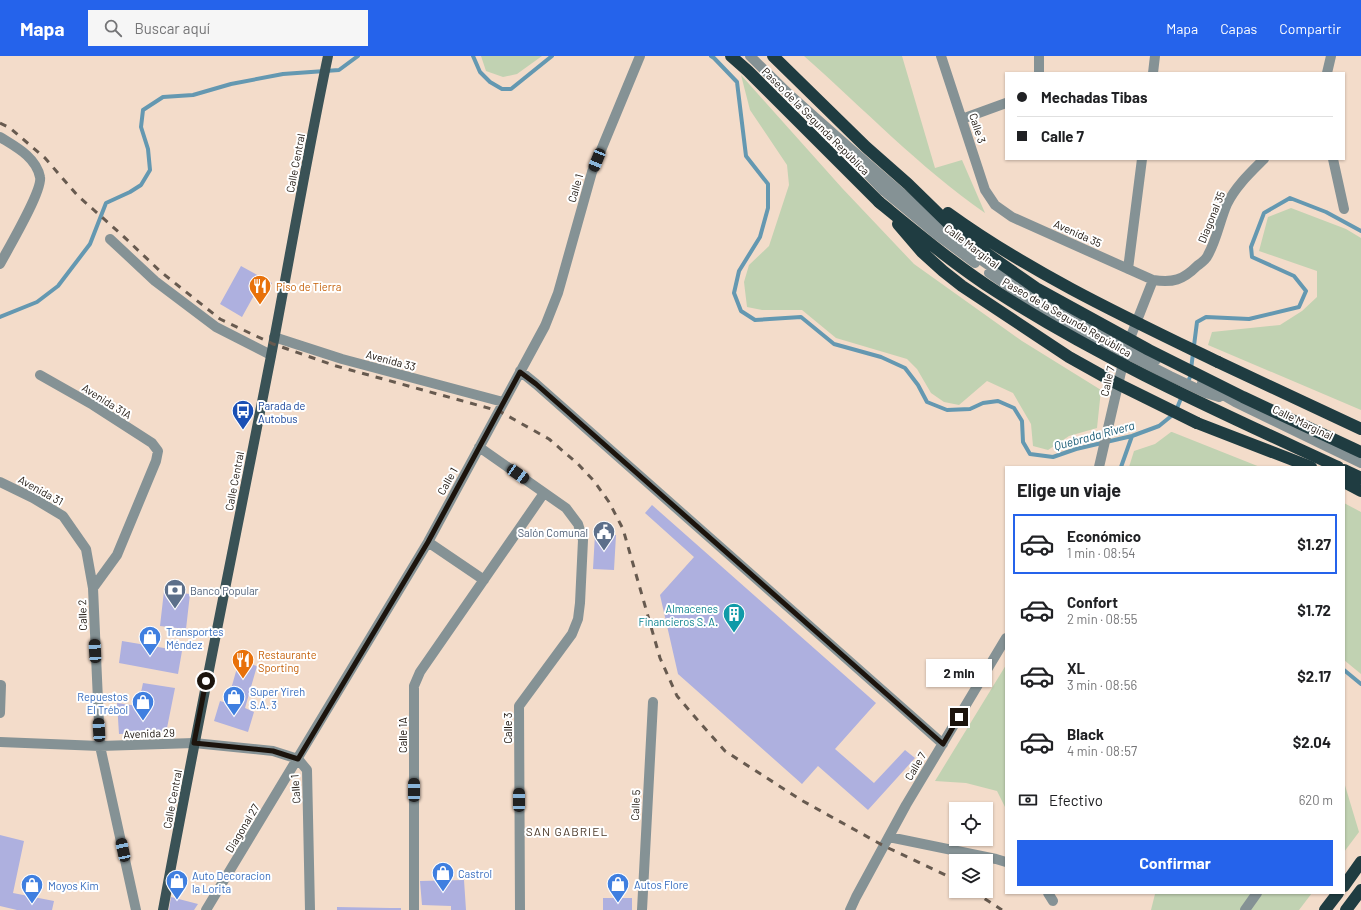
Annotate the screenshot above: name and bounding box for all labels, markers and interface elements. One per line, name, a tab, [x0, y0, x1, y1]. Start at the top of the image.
search box	[88, 10, 368, 46]
text: Mapa	[20, 17, 64, 40]
icon: search	[102, 17, 124, 39]
text: Buscar aquí	[134, 19, 210, 37]
text: Mapa	[1166, 20, 1198, 37]
text: Capas	[1220, 20, 1257, 37]
text: Compartir	[1279, 20, 1341, 37]
street label: Paseo de la Segunda República	[759, 64, 873, 178]
text: Mechadas Tibas	[1041, 88, 1148, 106]
street label: Calle 3	[967, 111, 989, 145]
text: Calle 7	[1041, 127, 1084, 145]
street label: Calle Central	[283, 132, 307, 194]
car	[587, 147, 607, 173]
street label: Calle 1	[565, 172, 585, 204]
street label: Diagonal 35	[1195, 189, 1227, 245]
street label: Avenida 35	[1052, 217, 1104, 249]
street label: Calle Marginal	[942, 221, 1002, 271]
restaurant icon: Piso de Tierra	[247, 273, 273, 306]
street label: Paseo de la Segunda República	[1000, 275, 1134, 359]
place label: Piso de Tierra	[276, 280, 341, 293]
street label: Avenida 33	[365, 347, 417, 373]
street label: Calle 7	[1097, 365, 1117, 397]
street label: Avenida 31A	[80, 381, 134, 422]
bus stop icon: Parada de Autobus	[230, 398, 256, 431]
place label: Parada de Autobus	[258, 399, 306, 425]
street label: Calle Marginal	[1271, 402, 1335, 442]
water label: Quebrada Rivera	[1052, 417, 1136, 453]
street label: Calle Central	[222, 450, 246, 512]
car	[505, 462, 531, 486]
street label: Calle 1	[434, 465, 460, 497]
street label: Avenida 31	[16, 472, 66, 508]
text: Elige un viaje	[1017, 479, 1121, 501]
public building icon: Salón Comunal	[591, 519, 617, 552]
place label: Salón Comunal	[518, 526, 588, 539]
icon: car	[1019, 526, 1055, 562]
text: Económico	[1067, 527, 1141, 545]
text: $1.27	[1297, 535, 1331, 553]
text: 1 min · 08:54	[1067, 545, 1136, 561]
bank icon: Banco Popular	[162, 577, 188, 610]
place label: Banco Popular	[190, 584, 259, 597]
icon: car	[1019, 592, 1055, 628]
text: Confort	[1067, 593, 1118, 611]
street label: Calle 2	[75, 599, 89, 631]
building icon: Almacenes Financieros S. A.	[721, 601, 747, 634]
text: $1.72	[1297, 601, 1331, 619]
place label: Almacenes Financieros S. A.	[638, 602, 718, 628]
text: 2 min · 08:55	[1067, 611, 1137, 627]
shop icon: Transportes Méndez	[137, 624, 163, 657]
place label: Transportes Méndez	[166, 625, 224, 651]
car	[88, 639, 102, 663]
restaurant icon: Restaurante Sporting	[230, 647, 256, 680]
place label: Restaurante Sporting	[258, 648, 317, 674]
icon: car	[1019, 658, 1055, 694]
callout: 2 min	[926, 659, 992, 687]
text: XL	[1067, 659, 1085, 677]
text: 2 min	[943, 665, 975, 681]
text: $2.17	[1297, 667, 1331, 685]
route start	[197, 672, 215, 690]
text: 3 min · 08:56	[1067, 677, 1137, 693]
shop icon: Super Yireh S.A. 3	[221, 684, 247, 717]
place label: Super Yireh S.A. 3	[250, 685, 305, 711]
shop icon: Repuestos El Trébol	[130, 689, 156, 722]
place label: Repuestos El Trébol	[77, 690, 128, 716]
route end	[950, 708, 968, 726]
street label: Calle 3	[501, 712, 514, 744]
street label: Calle 1A	[396, 717, 409, 753]
car	[92, 718, 106, 742]
icon: car	[1019, 724, 1055, 760]
text: Black	[1067, 725, 1104, 743]
street label: Avenida 29	[123, 726, 175, 740]
text: $2.04	[1293, 733, 1331, 751]
text: 4 min · 08:57	[1067, 743, 1137, 759]
street label: Calle 7	[902, 750, 928, 782]
street label: Calle Central	[160, 768, 184, 830]
street label: Calle 1	[287, 774, 303, 804]
car	[408, 778, 420, 802]
car	[513, 788, 525, 812]
street label: Calle 5	[628, 789, 642, 821]
icon: cash	[1017, 789, 1039, 811]
text: Efectivo	[1049, 791, 1103, 809]
text: 620 m	[1299, 792, 1333, 808]
street label: Diagonal 27	[222, 801, 262, 855]
map controls	[949, 802, 993, 898]
button: locate	[949, 802, 993, 846]
district label: SAN GABRIEL	[526, 824, 608, 838]
car	[115, 837, 131, 863]
button: Confirmar	[1017, 840, 1333, 886]
button: layers	[949, 854, 993, 898]
shop icon: Castrol	[430, 860, 456, 893]
place label: Castrol	[458, 867, 492, 880]
shop icon: Auto Decoracion la Lorita	[164, 868, 190, 901]
place label: Auto Decoracion la Lorita	[192, 869, 271, 895]
shop icon: Autos Flore	[605, 871, 631, 904]
shop icon: Moyos Kim	[19, 872, 45, 905]
place label: Autos Flore	[634, 878, 689, 891]
place label: Moyos Kim	[48, 879, 99, 892]

